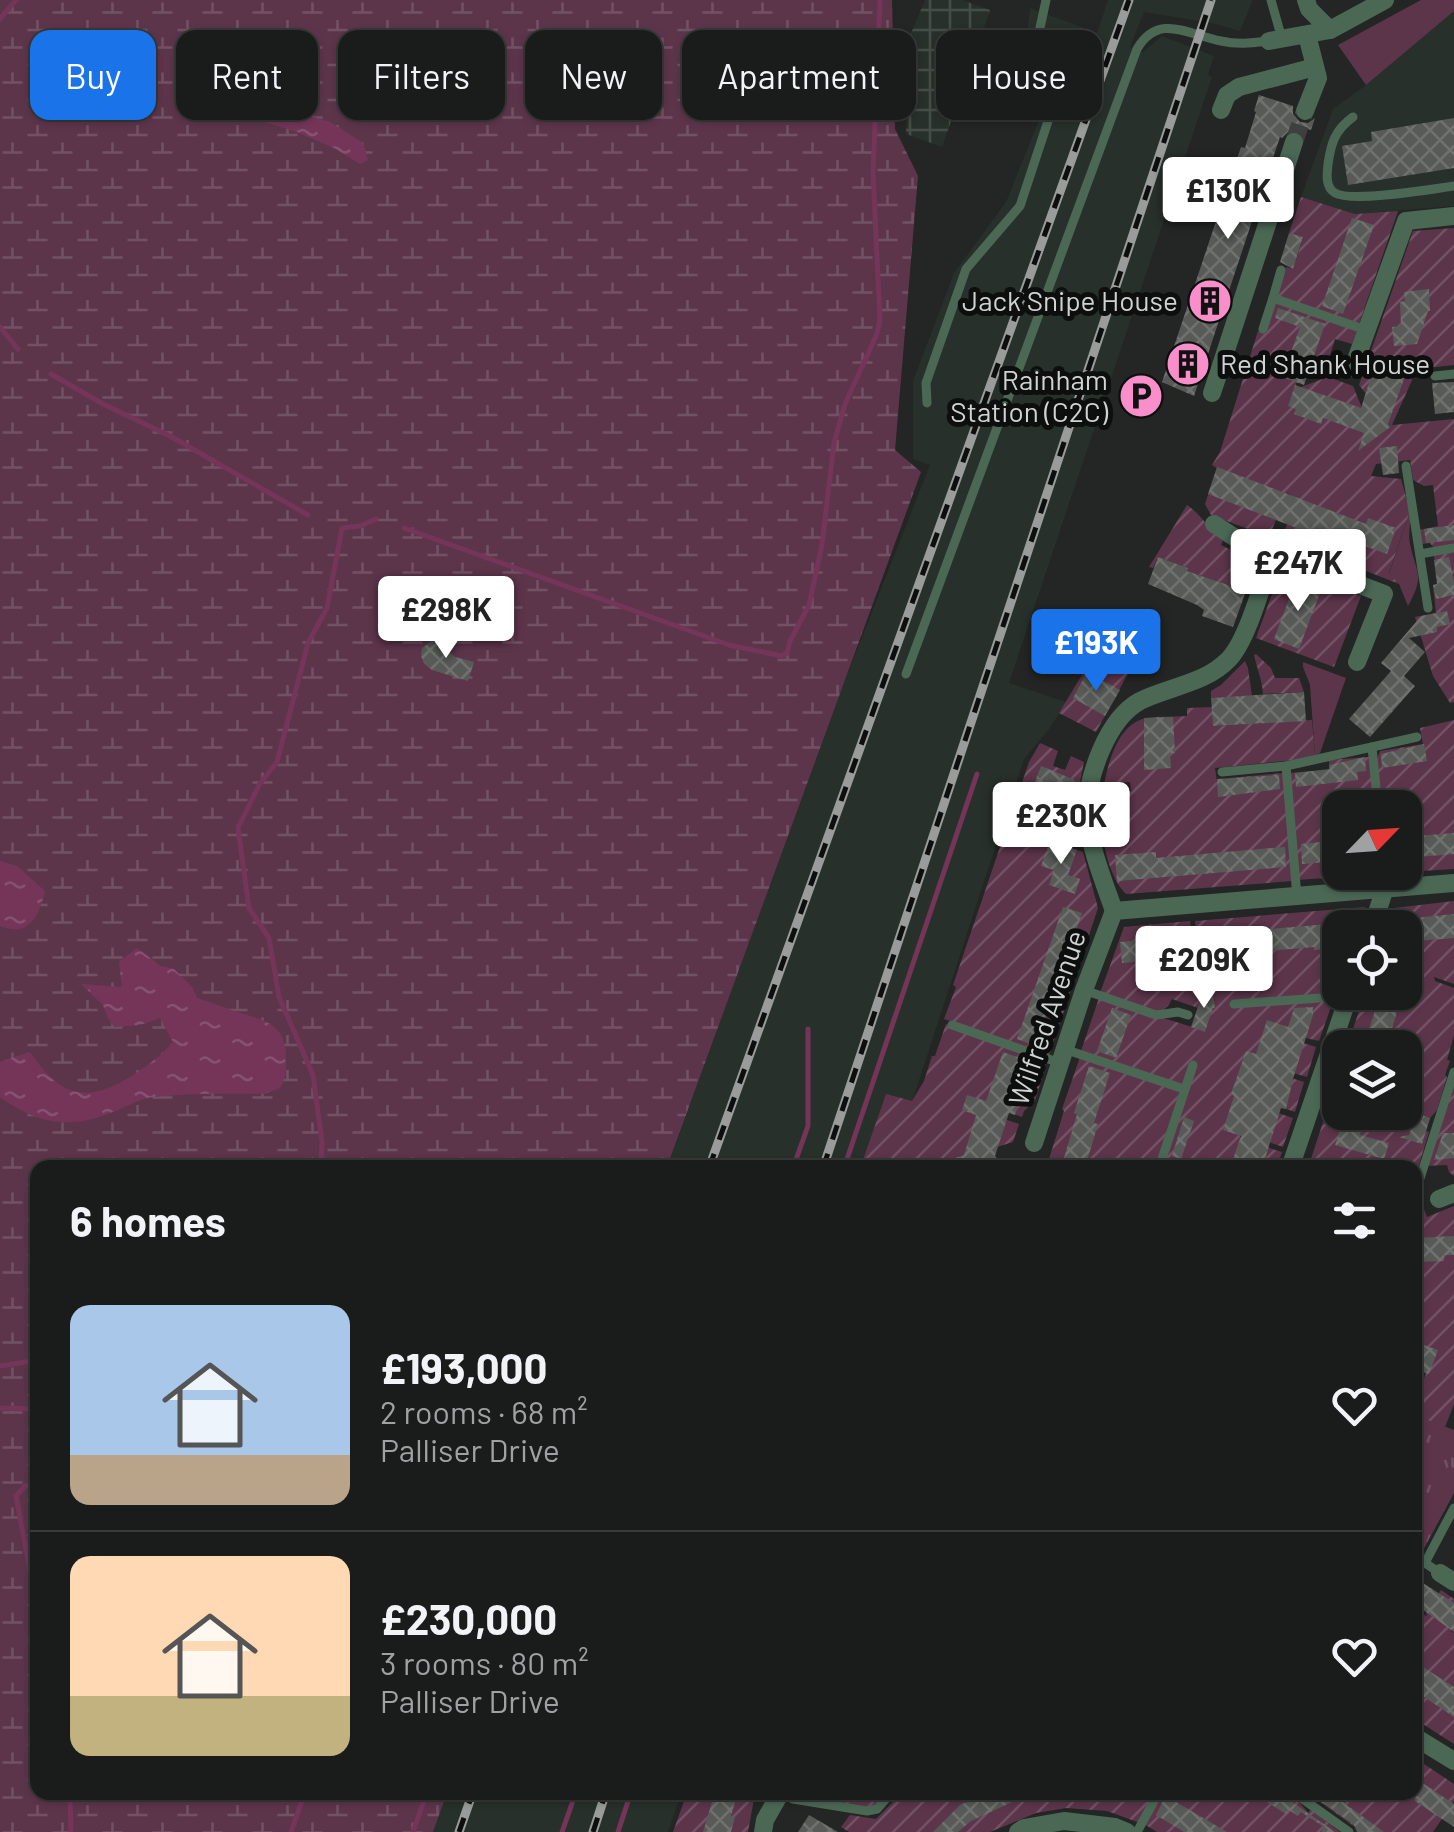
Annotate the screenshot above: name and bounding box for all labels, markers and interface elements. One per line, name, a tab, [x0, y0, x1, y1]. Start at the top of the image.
chip: Buy	[30, 30, 156, 120]
chip: Rent	[176, 30, 318, 120]
chip: Filters	[338, 30, 505, 120]
chip: New	[525, 30, 662, 120]
chip: Apartment	[682, 30, 916, 120]
chip: House	[936, 30, 1102, 120]
pin: £130K	[1158, 157, 1298, 242]
text: £130K	[1185, 170, 1271, 208]
building icon: Jack Snipe House	[1187, 278, 1233, 324]
place label: Jack Snipe House	[962, 283, 1178, 317]
building icon: Red Shank House	[1165, 341, 1211, 387]
place label: Red Shank House	[1220, 346, 1430, 380]
place label: Rainham Station (C2C)	[950, 362, 1109, 428]
parking icon: Rainham Station (C2C)	[1118, 373, 1164, 419]
pin: £247K	[1228, 529, 1368, 614]
text: £247K	[1253, 542, 1343, 580]
pin: £298K	[376, 576, 516, 661]
text: £298K	[400, 589, 492, 627]
pin: £193K	[1026, 609, 1166, 694]
text: £193K	[1053, 622, 1139, 660]
pin: £230K	[991, 782, 1131, 867]
north arrow	[1322, 790, 1422, 890]
map controls	[1322, 790, 1422, 1130]
text: £230K	[1015, 795, 1107, 833]
button: locate	[1322, 910, 1422, 1010]
street label: Wilfred Avenue	[1000, 926, 1092, 1110]
pin: £209K	[1134, 926, 1274, 1011]
text: £209K	[1158, 939, 1250, 977]
button: layers	[1322, 1030, 1422, 1130]
icon: filters	[1327, 1193, 1382, 1248]
text: 6 homes	[70, 1195, 226, 1245]
text: £193,000	[380, 1342, 547, 1392]
icon: home	[150, 1345, 270, 1465]
icon: heart	[1327, 1378, 1382, 1433]
text: 2 rooms · 68 m²	[380, 1392, 588, 1430]
text: Palliser Drive	[380, 1430, 560, 1468]
text: £230,000	[380, 1593, 557, 1643]
icon: home	[150, 1596, 270, 1716]
icon: heart	[1327, 1629, 1382, 1684]
text: 3 rooms · 80 m²	[380, 1643, 589, 1681]
text: Palliser Drive	[380, 1681, 560, 1719]

